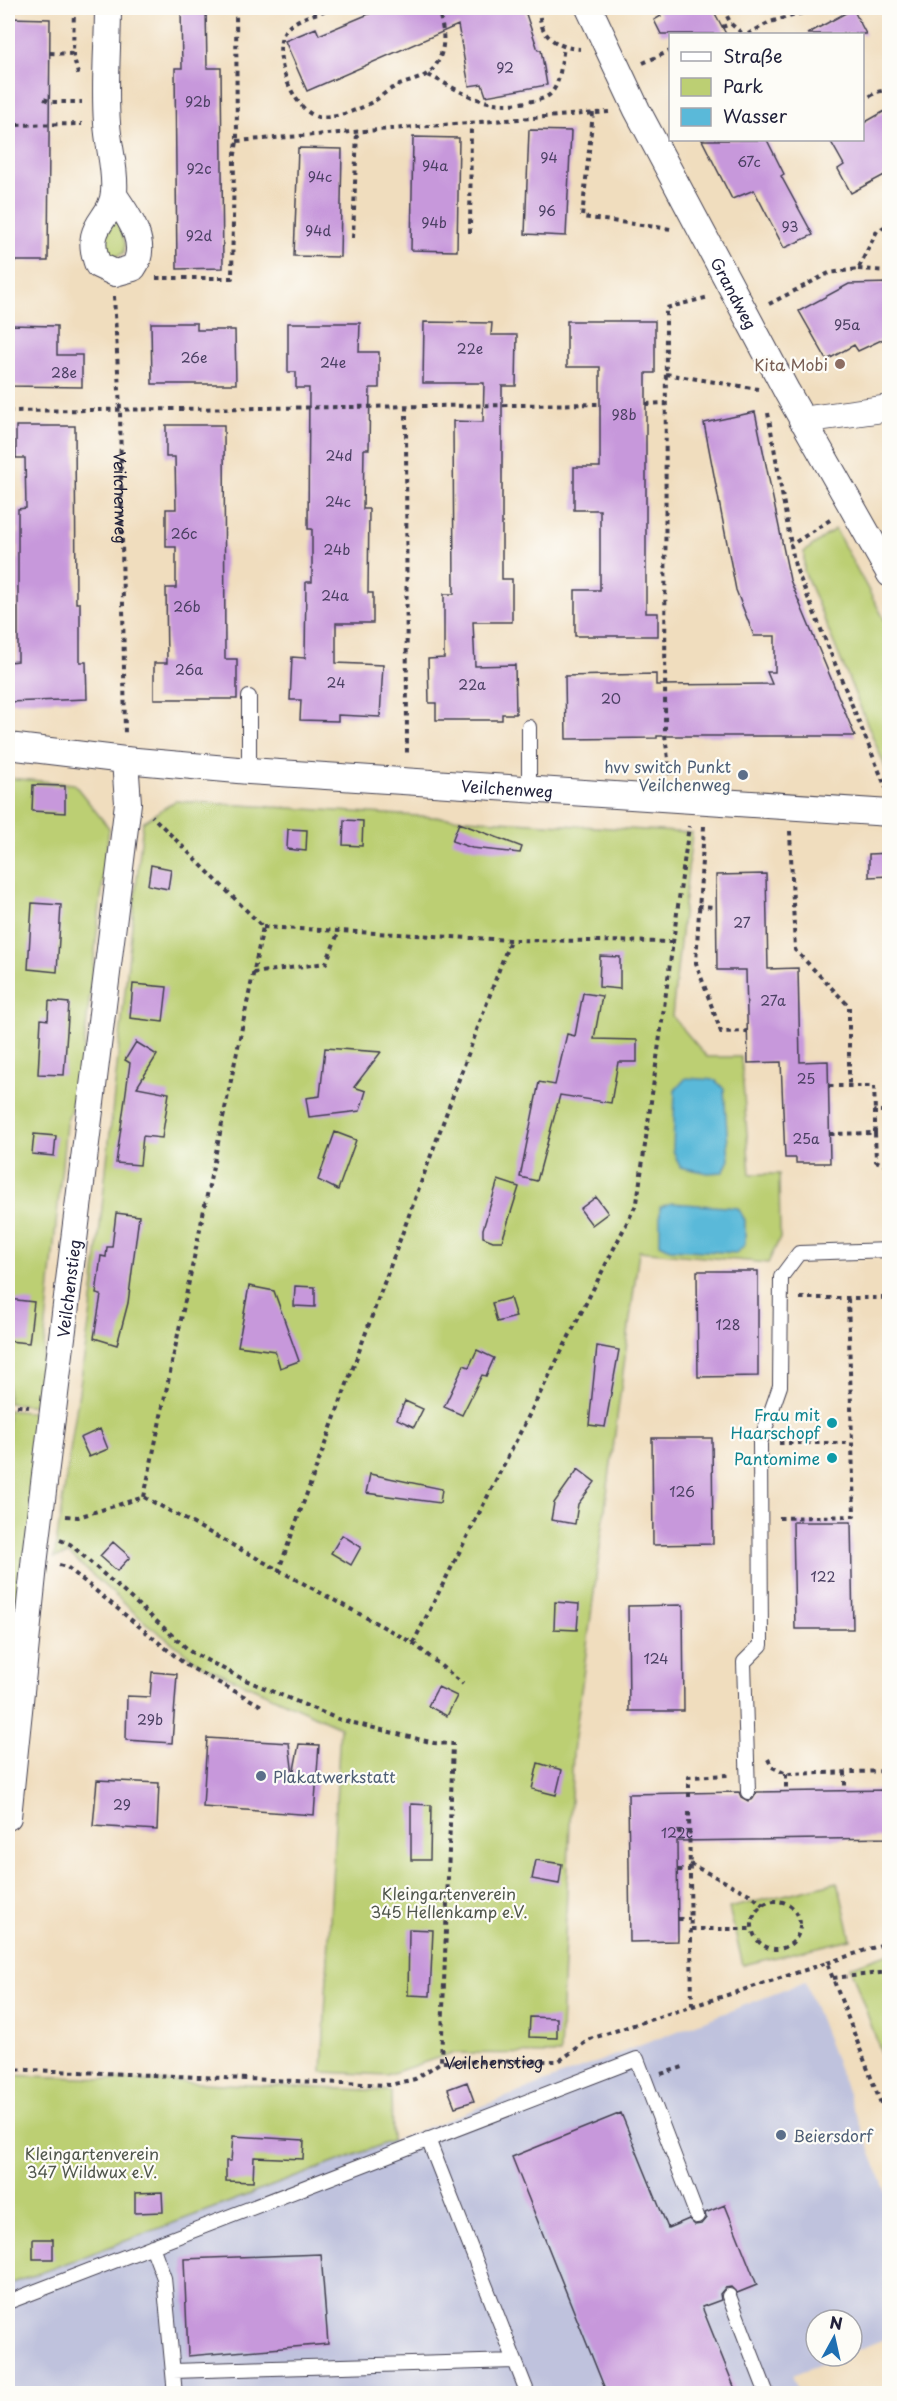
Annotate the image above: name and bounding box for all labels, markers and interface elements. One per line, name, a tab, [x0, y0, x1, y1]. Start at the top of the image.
legend	[669, 33, 864, 141]
text: Straße	[723, 42, 783, 69]
house number: 92	[496, 57, 514, 78]
text: Park	[723, 72, 763, 99]
house number: 92b	[185, 91, 211, 112]
text: Wasser	[723, 102, 788, 129]
house number: 94	[540, 147, 558, 168]
house number: 67c	[737, 151, 761, 172]
house number: 94a	[422, 155, 448, 176]
house number: 92c	[186, 158, 212, 179]
house number: 94c	[308, 166, 332, 187]
house number: 96	[538, 200, 556, 221]
house number: 94b	[421, 212, 447, 233]
house number: 93	[781, 216, 799, 237]
house number: 94d	[305, 220, 331, 241]
house number: 92d	[186, 225, 213, 246]
street label: Grandweg	[705, 253, 763, 333]
house number: 95a	[834, 314, 860, 335]
house number: 22e	[457, 338, 483, 359]
house number: 26e	[181, 347, 207, 368]
house number: 24e	[320, 352, 346, 373]
place label: Kita Mobi	[754, 352, 828, 376]
marker: Kita Mobi	[833, 357, 847, 371]
house number: 28e	[51, 362, 77, 383]
house number: 98b	[611, 404, 637, 425]
house number: 24d	[325, 445, 353, 466]
street label: Veilchenweg	[109, 451, 134, 544]
house number: 24c	[325, 491, 351, 512]
house number: 26c	[171, 523, 197, 544]
house number: 24b	[324, 539, 350, 560]
house number: 24a	[321, 585, 349, 606]
house number: 26b	[173, 596, 201, 617]
house number: 26a	[175, 659, 203, 680]
house number: 24	[327, 672, 345, 693]
house number: 22a	[458, 674, 486, 695]
house number: 20	[601, 688, 621, 709]
place label: hvv switch Punkt Veilchenweg	[604, 754, 731, 796]
marker: hvv switch Punkt Veilchenweg	[736, 768, 750, 782]
street label: Veilchenweg	[460, 773, 554, 803]
house number: 27	[733, 912, 751, 933]
house number: 27a	[760, 990, 786, 1011]
house number: 25	[797, 1068, 815, 1089]
house number: 25a	[792, 1128, 820, 1149]
street label: Veilchenstieg	[50, 1238, 86, 1339]
house number: 128	[716, 1314, 740, 1335]
place label: Frau mit Haarschopf	[731, 1402, 822, 1444]
marker: Frau mit Haarschopf	[825, 1416, 839, 1430]
place label: Pantomime	[734, 1446, 820, 1470]
marker: Pantomime	[825, 1451, 839, 1465]
house number: 126	[669, 1481, 695, 1502]
house number: 122	[810, 1566, 836, 1587]
house number: 124	[643, 1648, 669, 1669]
house number: 29b	[137, 1709, 163, 1730]
place label: Plakatwerkstatt	[273, 1764, 396, 1788]
marker: Plakatwerkstatt	[254, 1769, 268, 1783]
house number: 29	[113, 1794, 131, 1815]
house number: 122c	[661, 1822, 693, 1843]
park label: Kleingartenverein 345 Hellenkamp e.V.	[370, 1881, 528, 1923]
street label: Veilchenstieg	[444, 2049, 543, 2074]
place label: Beiersdorf	[793, 2123, 874, 2147]
marker: Beiersdorf	[774, 2128, 788, 2142]
park label: Kleingartenverein 347 Wildwux e.V.	[25, 2141, 159, 2183]
north arrow	[804, 2308, 864, 2368]
text: N	[828, 2309, 844, 2335]

